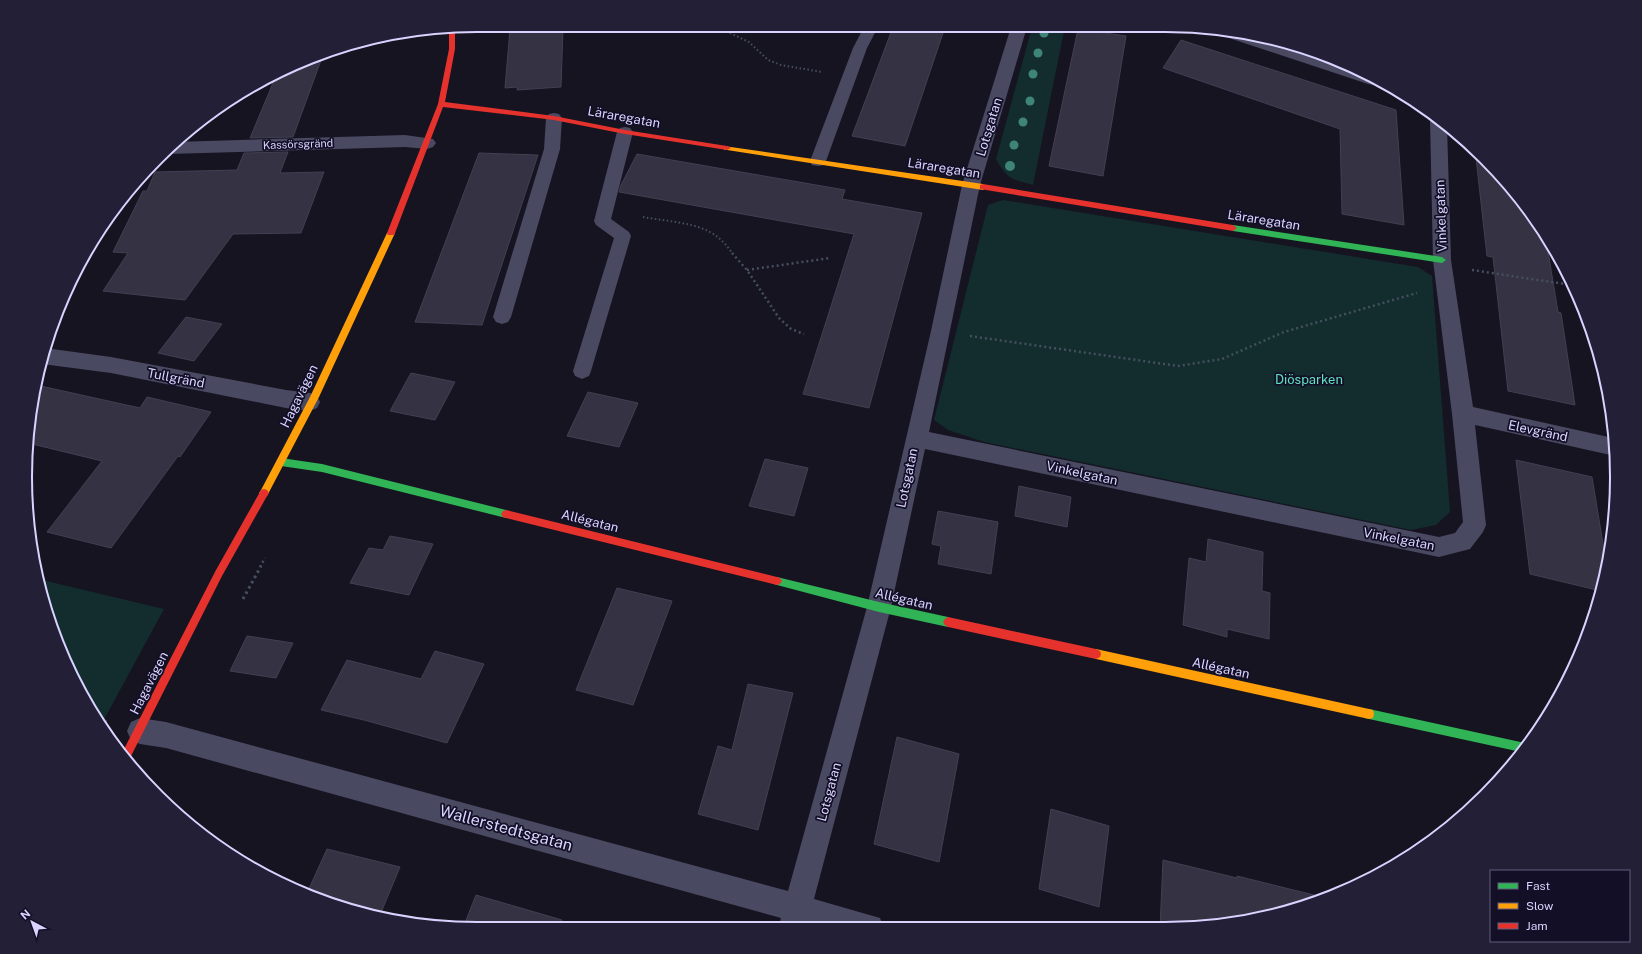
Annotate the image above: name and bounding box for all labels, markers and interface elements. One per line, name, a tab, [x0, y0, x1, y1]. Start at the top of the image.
street label: Lotsgatan	[973, 96, 1005, 158]
street label: Läraregatan	[587, 103, 661, 131]
street label: Kassörsgränd	[263, 137, 333, 151]
street label: Läraregatan	[907, 155, 981, 181]
street label: Vinkelgatan	[1432, 180, 1450, 252]
street label: Läraregatan	[1227, 207, 1301, 233]
street label: Hagavägen	[277, 362, 321, 430]
street label: Tullgränd	[146, 365, 206, 391]
park label: Diösparken	[1275, 372, 1343, 387]
street label: Elevgränd	[1507, 417, 1569, 445]
street label: Lotsgatan	[893, 447, 921, 509]
street label: Vinkelgatan	[1045, 458, 1119, 488]
street label: Allégatan	[560, 507, 620, 535]
street label: Vinkelgatan	[1362, 525, 1436, 553]
street label: Allégatan	[874, 585, 934, 613]
street label: Hagavägen	[127, 649, 171, 717]
street label: Allégatan	[1191, 655, 1251, 681]
street label: Lotsgatan	[814, 761, 844, 823]
street label: Wallerstedtsgatan	[437, 801, 575, 855]
legend	[1490, 870, 1630, 942]
text: Fast	[1526, 879, 1551, 893]
text: Slow	[1526, 899, 1554, 913]
north arrow	[12, 902, 52, 942]
text: N	[18, 907, 33, 922]
text: Jam	[1526, 919, 1548, 933]

